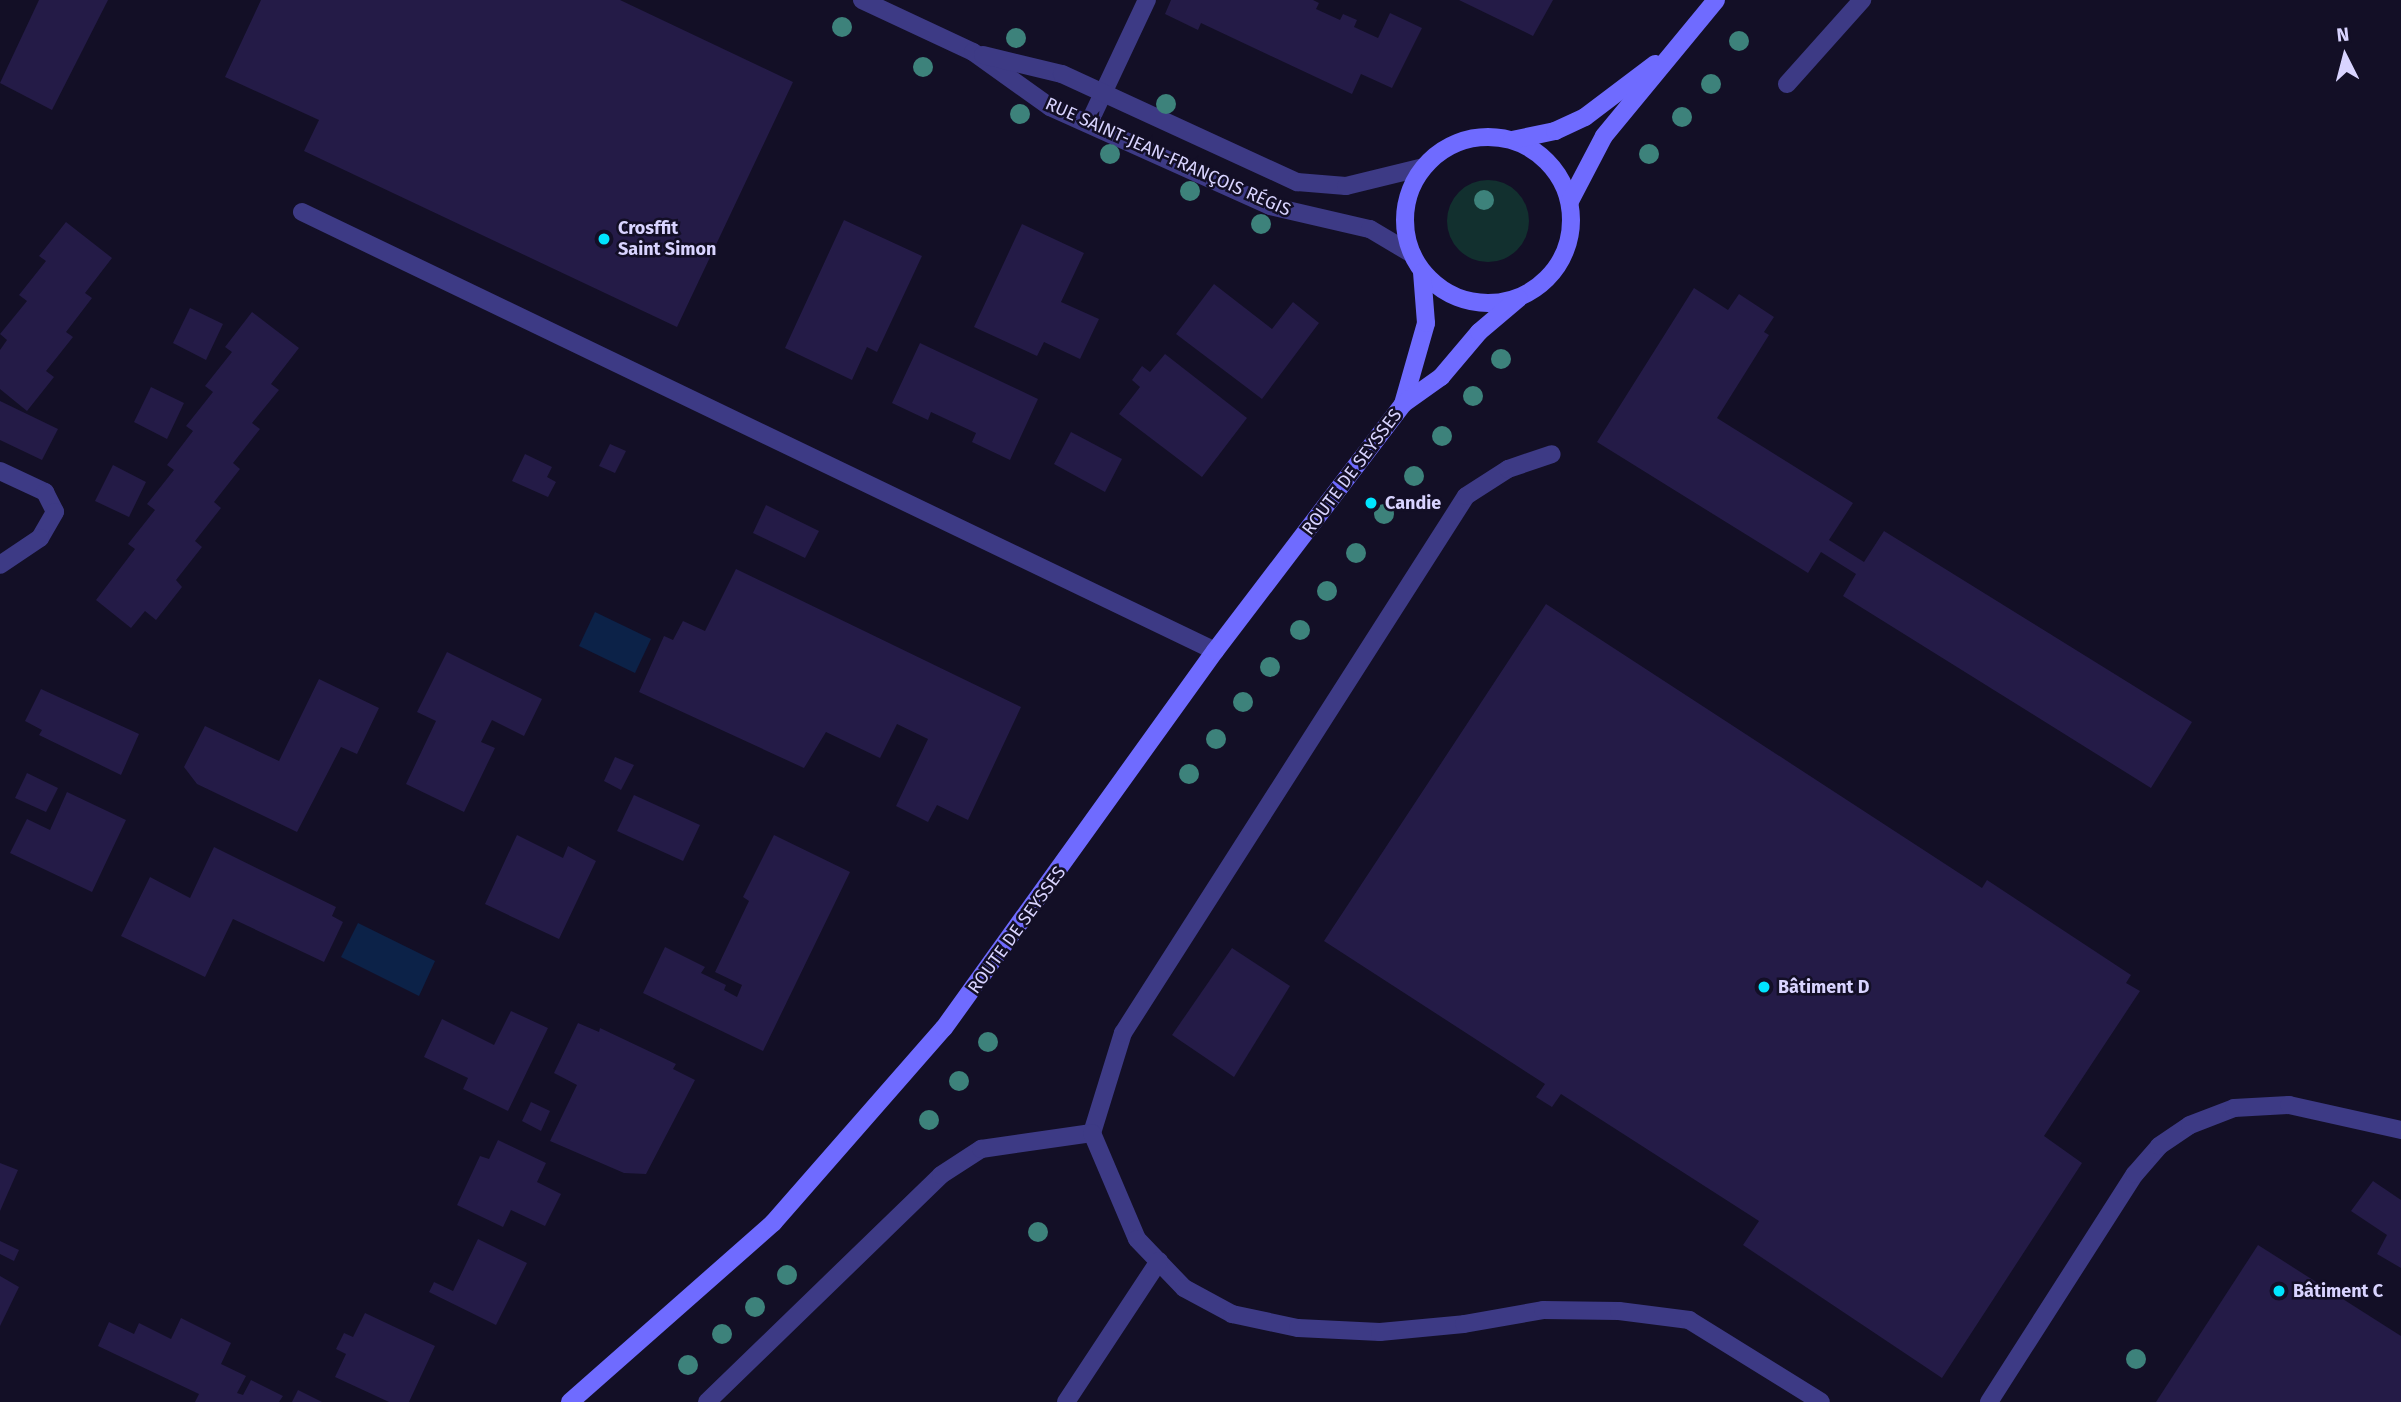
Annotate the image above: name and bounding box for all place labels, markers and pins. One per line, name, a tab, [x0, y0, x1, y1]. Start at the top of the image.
place label: Crosffit Saint Simon	[618, 218, 716, 260]
marker: Crosffit Saint Simon	[596, 231, 612, 247]
place label: Candie	[1385, 492, 1441, 514]
marker: Candie	[1363, 495, 1379, 511]
place label: Bâtiment D	[1778, 976, 1869, 998]
marker: Bâtiment D	[1756, 979, 1772, 995]
place label: Bâtiment C	[2293, 1280, 2383, 1302]
marker: Bâtiment C	[2271, 1283, 2287, 1299]

